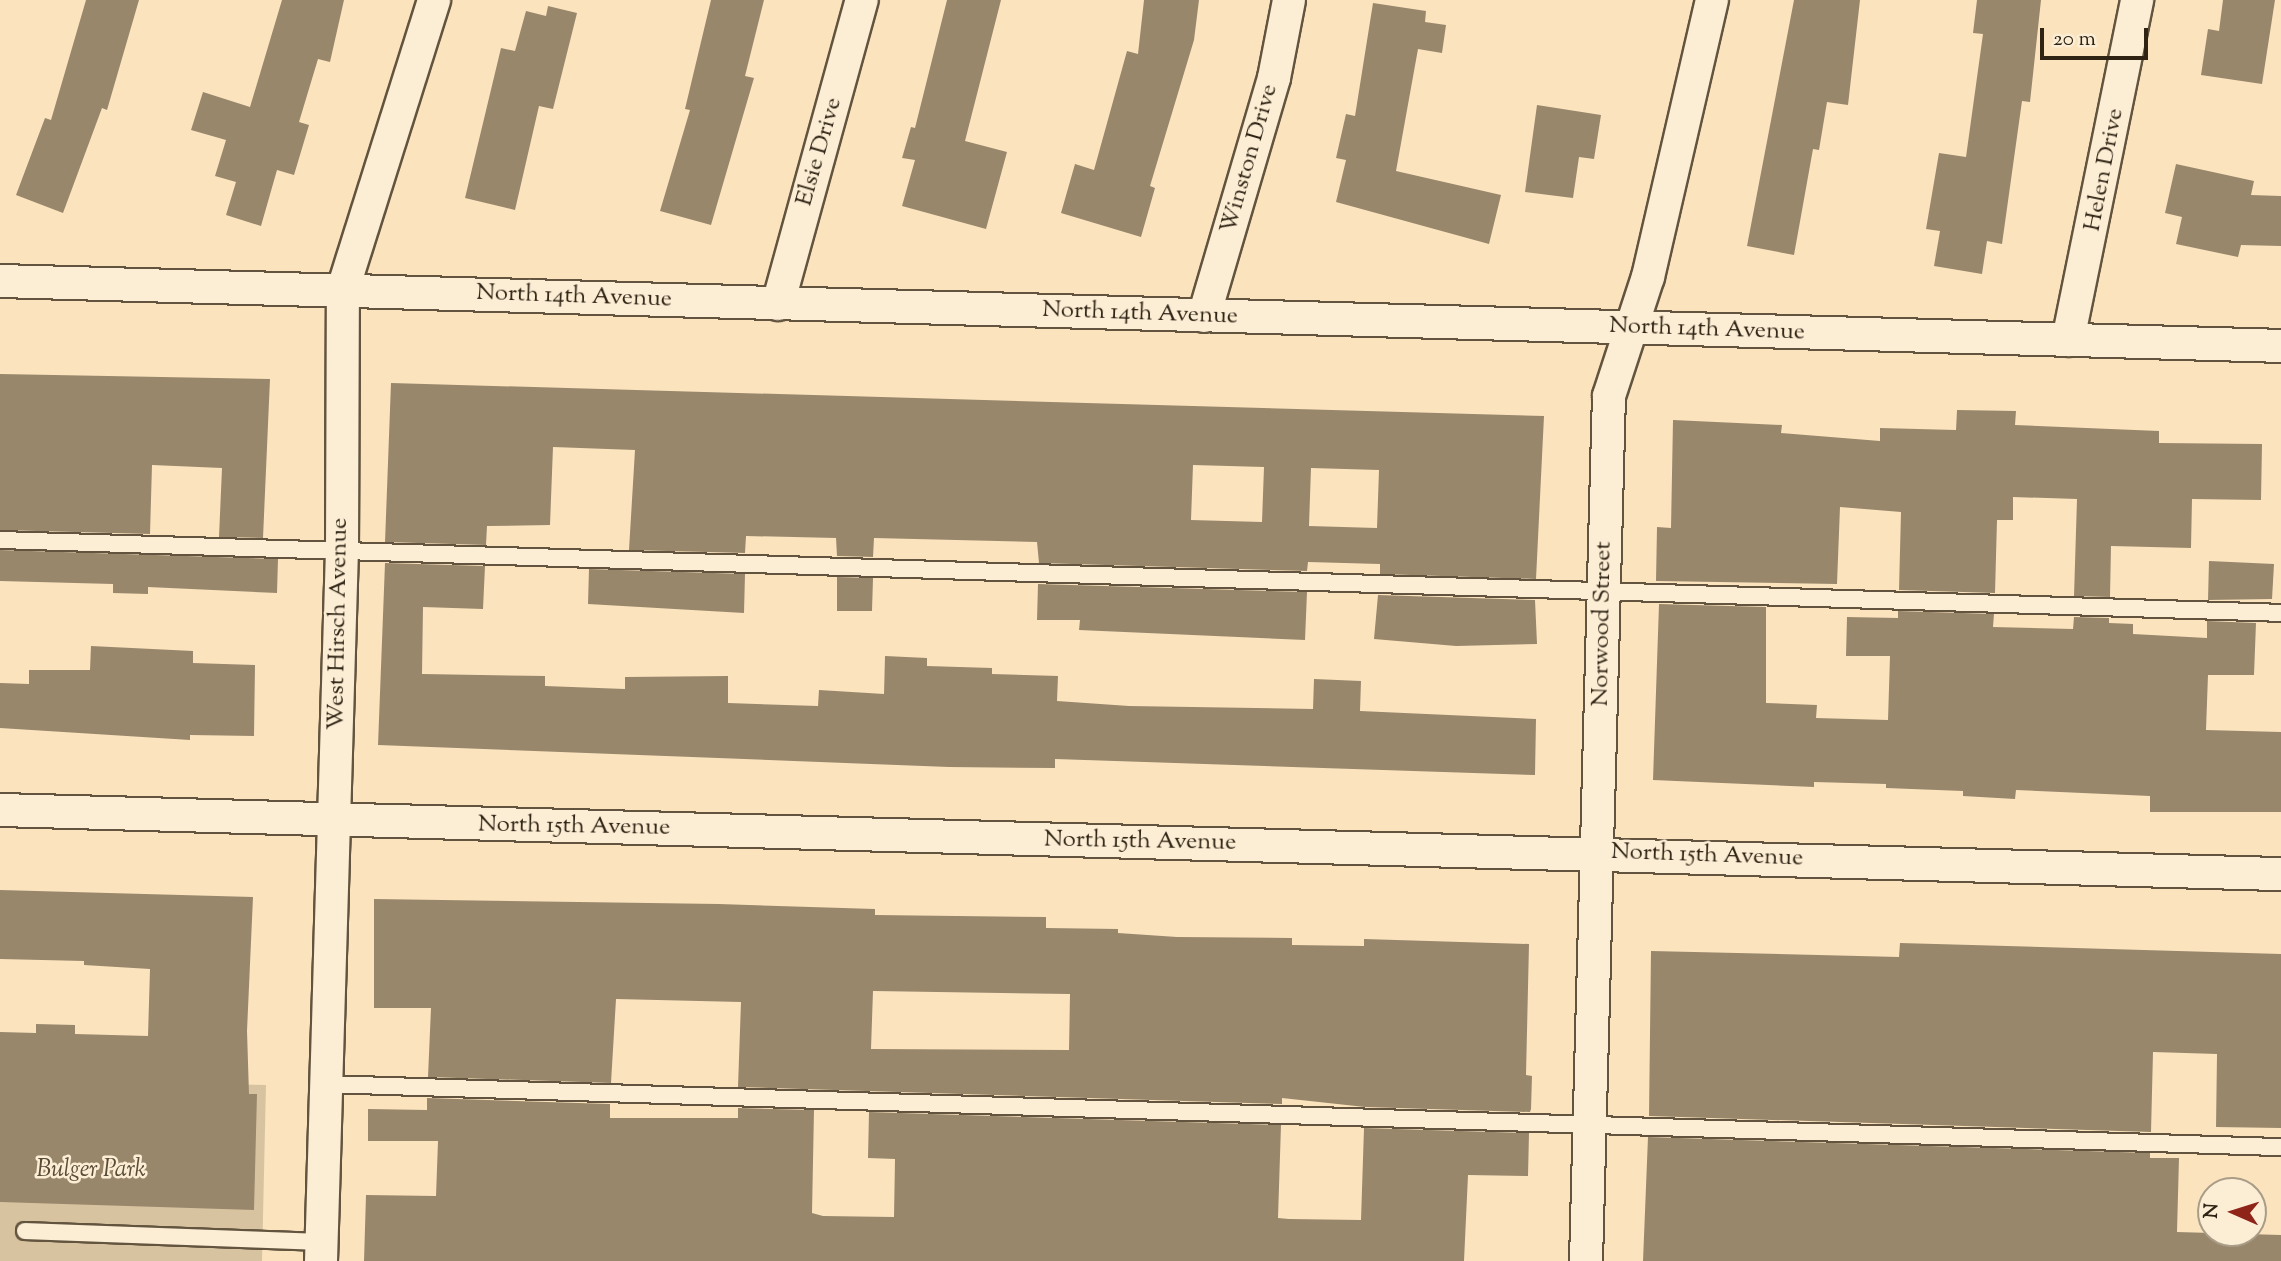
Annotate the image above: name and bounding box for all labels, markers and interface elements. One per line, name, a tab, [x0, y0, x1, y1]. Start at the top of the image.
scale bar	[2043, 14, 2152, 58]
text: 20 m	[2053, 25, 2096, 55]
street label: Winston Drive	[1215, 81, 1285, 237]
street label: Elsie Drive	[791, 95, 849, 209]
street label: Helen Drive	[2079, 106, 2131, 234]
street label: North 14th Avenue	[476, 279, 672, 315]
street label: North 14th Avenue	[1042, 296, 1238, 332]
street label: North 14th Avenue	[1609, 312, 1805, 348]
street label: West Hirsch Avenue	[323, 518, 355, 730]
street label: Norwood Street	[1587, 541, 1619, 707]
street label: North 15th Avenue	[478, 811, 670, 843]
street label: North 15th Avenue	[1044, 826, 1236, 858]
street label: North 15th Avenue	[1610, 838, 1804, 874]
park label: Bulger Park	[37, 1157, 145, 1185]
north arrow	[2197, 1177, 2267, 1247]
text: N	[2199, 1203, 2226, 1219]

